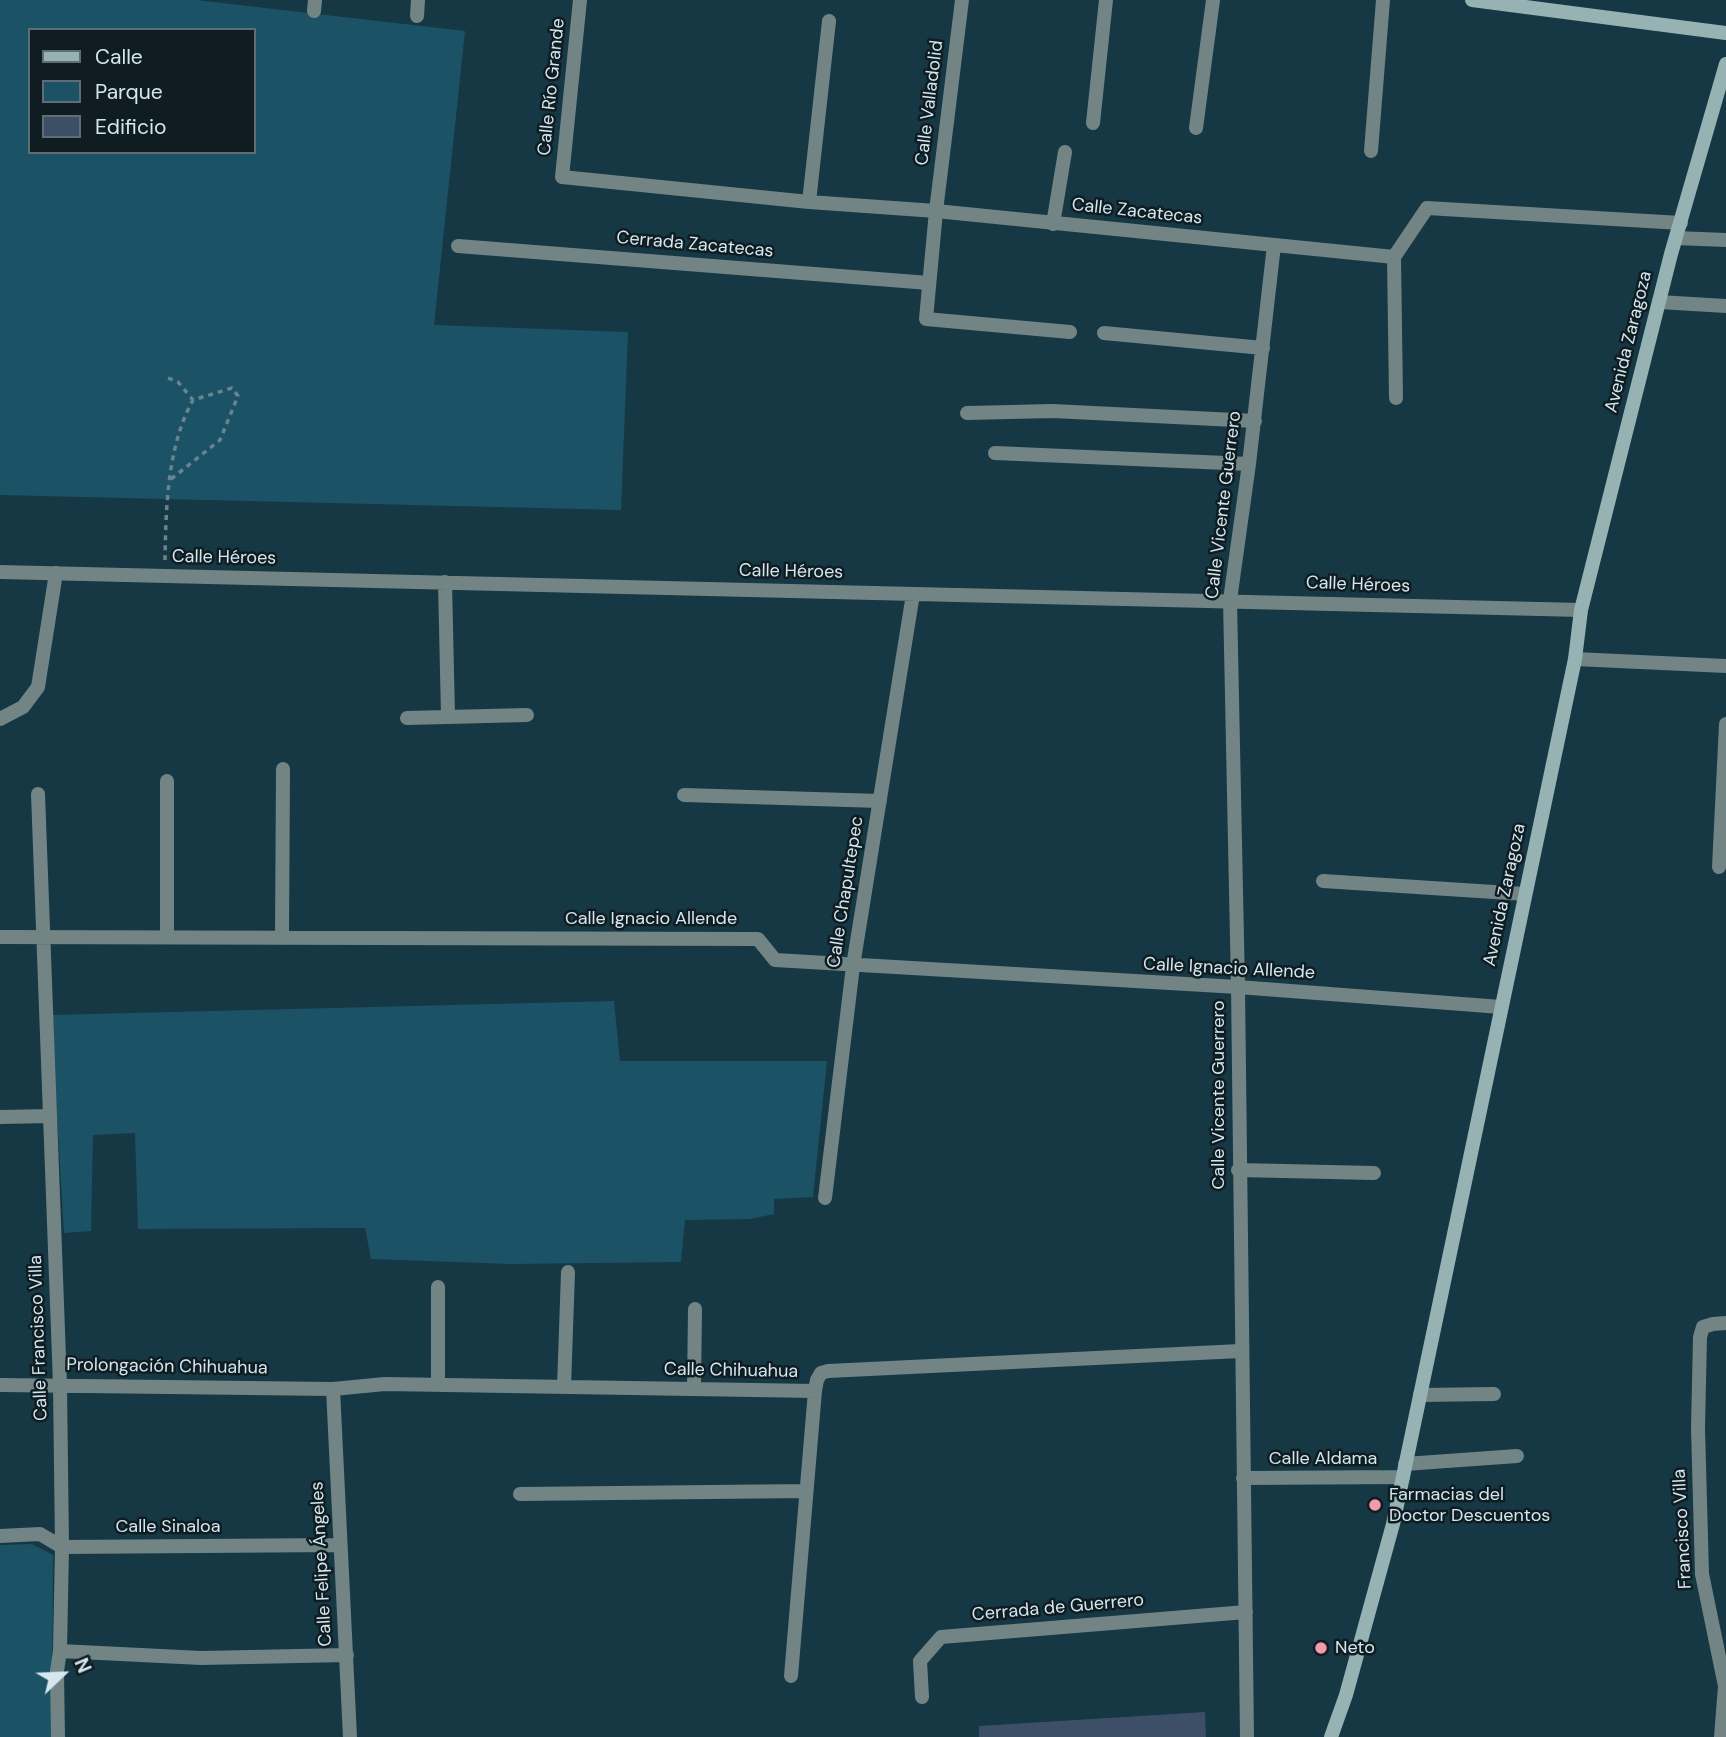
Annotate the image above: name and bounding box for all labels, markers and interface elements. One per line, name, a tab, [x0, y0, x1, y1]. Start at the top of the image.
street label: Calle Río Grande	[534, 17, 570, 157]
legend	[28, 28, 256, 154]
street label: Calle Valladolid	[912, 39, 948, 167]
text: Calle	[95, 43, 143, 71]
text: Parque	[95, 78, 163, 106]
text: Edificio	[95, 113, 166, 141]
street label: Calle Zacatecas	[1071, 194, 1203, 230]
street label: Cerrada Zacatecas	[616, 227, 774, 263]
street label: Avenida Zaragoza	[1601, 269, 1657, 415]
street label: Calle Vicente Guerrero	[1202, 410, 1246, 600]
street label: Calle Héroes	[172, 546, 276, 570]
street label: Calle Héroes	[739, 560, 843, 584]
street label: Calle Héroes	[1305, 572, 1411, 598]
street label: Calle Chapultepec	[823, 815, 869, 969]
street label: Avenida Zaragoza	[1479, 822, 1531, 968]
street label: Calle Ignacio Allende	[565, 908, 737, 930]
street label: Calle Ignacio Allende	[1142, 954, 1316, 984]
street label: Calle Vicente Guerrero	[1208, 1000, 1230, 1190]
street label: Calle Francisco Villa	[25, 1255, 53, 1421]
street label: Prolongación Chihuahua	[66, 1354, 268, 1380]
street label: Calle Chihuahua	[664, 1359, 798, 1383]
street label: Calle Aldama	[1269, 1448, 1377, 1470]
street label: Francisco Villa	[1669, 1469, 1697, 1589]
street label: Calle Felipe Ángeles	[307, 1481, 337, 1647]
place label: Farmacias del Doctor Descuentos	[1389, 1484, 1550, 1526]
marker: Farmacias del Doctor Descuentos	[1367, 1497, 1383, 1513]
street label: Calle Sinaloa	[115, 1516, 221, 1538]
street label: Cerrada de Guerrero	[971, 1590, 1145, 1626]
place label: Neto	[1335, 1637, 1375, 1659]
north arrow	[28, 1639, 98, 1709]
marker: Neto	[1313, 1640, 1329, 1656]
text: N	[69, 1654, 97, 1677]

